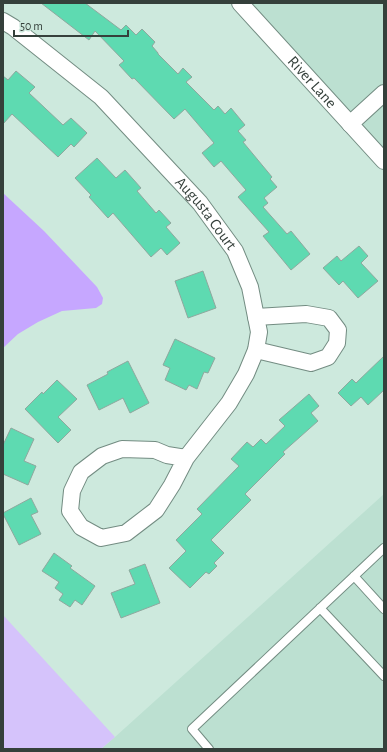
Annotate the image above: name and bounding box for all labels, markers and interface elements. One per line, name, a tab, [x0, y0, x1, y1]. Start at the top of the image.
scale bar	[14, 12, 128, 38]
text: 50 m	[20, 20, 43, 32]
street label: River Lane	[285, 53, 340, 111]
street label: Augusta Court	[172, 174, 239, 253]

